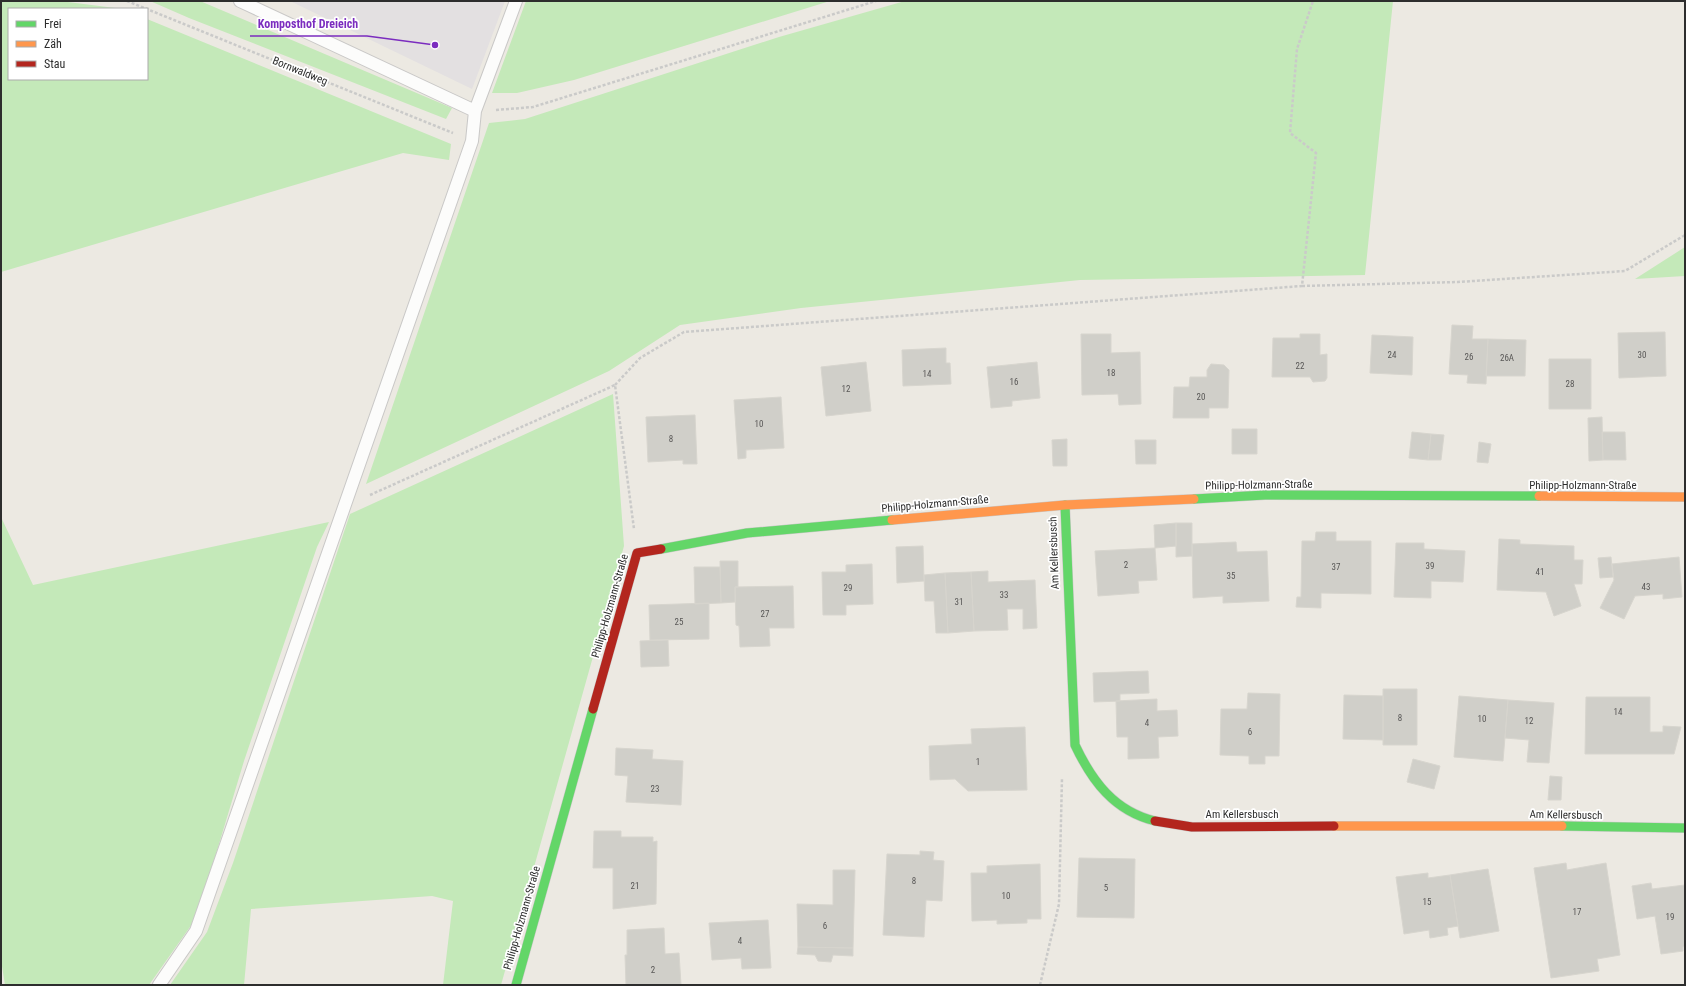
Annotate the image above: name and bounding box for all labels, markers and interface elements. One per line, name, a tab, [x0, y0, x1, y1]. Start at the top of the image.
legend	[8, 8, 148, 80]
callout: Komposthof Dreieich	[250, 12, 367, 36]
text: Frei	[44, 17, 62, 31]
text: Komposthof Dreieich	[258, 17, 358, 31]
text: Zäh	[44, 37, 62, 51]
street label: Bornwaldweg	[271, 54, 329, 88]
text: Stau	[44, 57, 66, 71]
house number: 24	[1388, 350, 1397, 360]
house number: 30	[1638, 350, 1646, 360]
house number: 26	[1465, 352, 1473, 362]
house number: 26A	[1500, 353, 1514, 363]
house number: 22	[1296, 361, 1305, 371]
house number: 18	[1107, 368, 1115, 378]
house number: 14	[923, 369, 932, 379]
house number: 16	[1010, 377, 1018, 387]
house number: 28	[1566, 379, 1574, 389]
house number: 12	[842, 384, 851, 394]
house number: 20	[1197, 392, 1205, 402]
house number: 10	[755, 419, 763, 429]
house number: 8	[669, 434, 673, 444]
street label: Philipp-Holzmann-Straße	[1205, 478, 1313, 492]
street label: Philipp-Holzmann-Straße	[1529, 479, 1637, 492]
street label: Philipp-Holzmann-Straße	[881, 493, 989, 515]
street label: Am Kellersbusch	[1046, 516, 1062, 590]
street label: Philipp-Holzmann-Straße	[589, 553, 631, 659]
house number: 2	[1124, 560, 1129, 570]
house number: 39	[1426, 561, 1434, 571]
house number: 37	[1332, 562, 1341, 572]
house number: 41	[1536, 567, 1544, 577]
house number: 35	[1227, 571, 1236, 581]
house number: 43	[1642, 582, 1650, 592]
house number: 29	[844, 583, 852, 593]
house number: 33	[1000, 590, 1008, 600]
house number: 31	[955, 597, 963, 607]
house number: 27	[761, 609, 770, 619]
house number: 25	[675, 617, 684, 627]
house number: 14	[1614, 707, 1623, 717]
house number: 8	[1398, 713, 1402, 723]
house number: 10	[1478, 714, 1486, 724]
house number: 12	[1525, 716, 1534, 726]
house number: 4	[1145, 718, 1150, 728]
house number: 6	[1248, 727, 1252, 737]
house number: 1	[976, 757, 980, 767]
house number: 23	[651, 784, 659, 794]
street label: Am Kellersbusch	[1206, 808, 1278, 821]
street label: Am Kellersbusch	[1529, 808, 1603, 822]
street label: Philipp-Holzmann-Straße	[501, 865, 543, 971]
house number: 8	[912, 876, 916, 886]
house number: 21	[631, 881, 639, 891]
house number: 5	[1104, 883, 1109, 893]
house number: 10	[1002, 891, 1010, 901]
house number: 15	[1423, 897, 1432, 907]
house number: 17	[1573, 907, 1582, 917]
house number: 19	[1666, 912, 1674, 922]
house number: 6	[823, 921, 827, 931]
house number: 4	[738, 936, 743, 946]
house number: 2	[651, 965, 656, 975]

